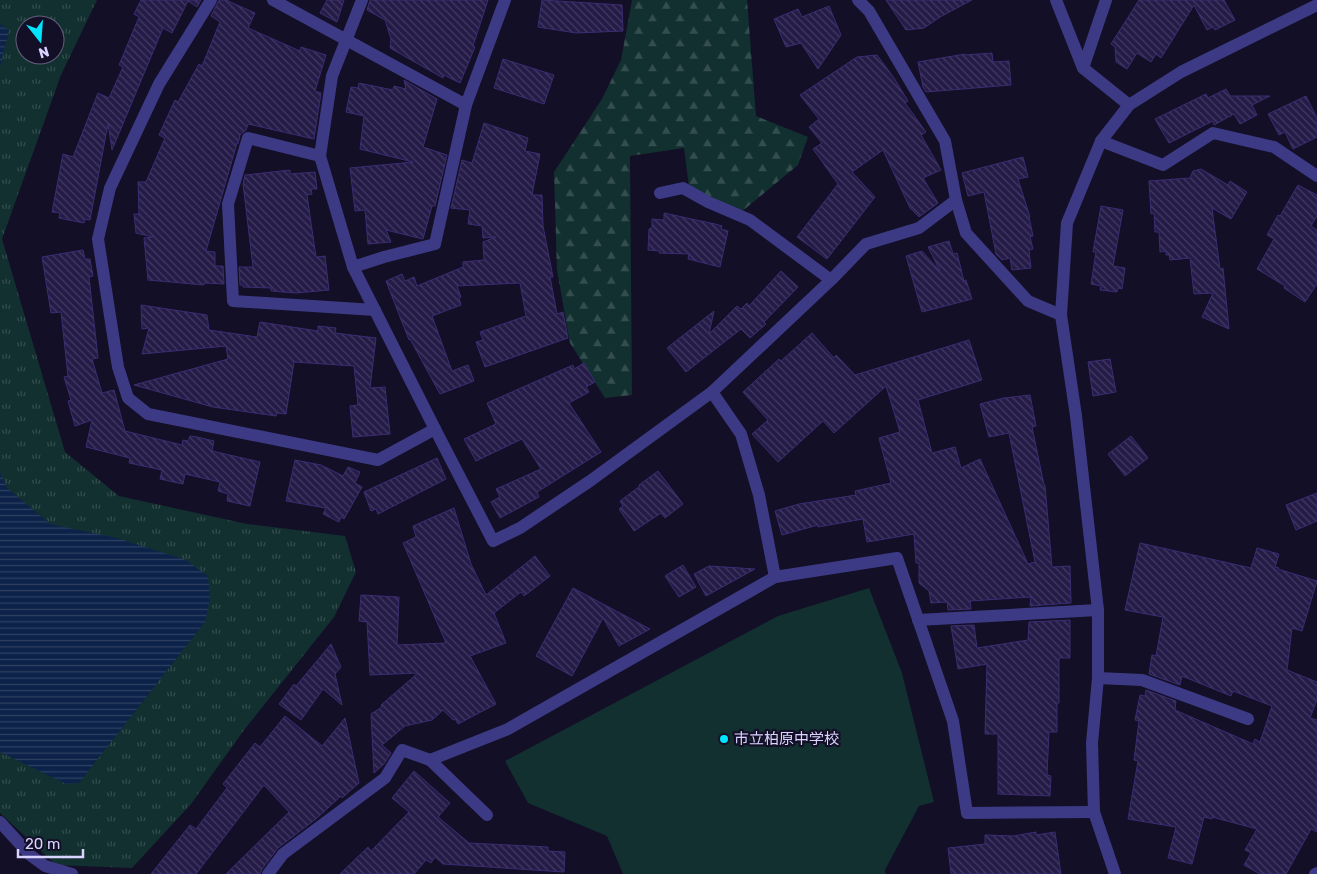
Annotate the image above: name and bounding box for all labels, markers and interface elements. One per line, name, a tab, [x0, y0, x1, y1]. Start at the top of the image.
north arrow	[15, 15, 65, 65]
text: N	[36, 42, 51, 62]
place label: 市立柏原中学校	[734, 730, 839, 748]
marker: 市立柏原中学校	[718, 733, 730, 745]
scale bar	[18, 826, 82, 858]
text: 20 m	[25, 835, 60, 853]

